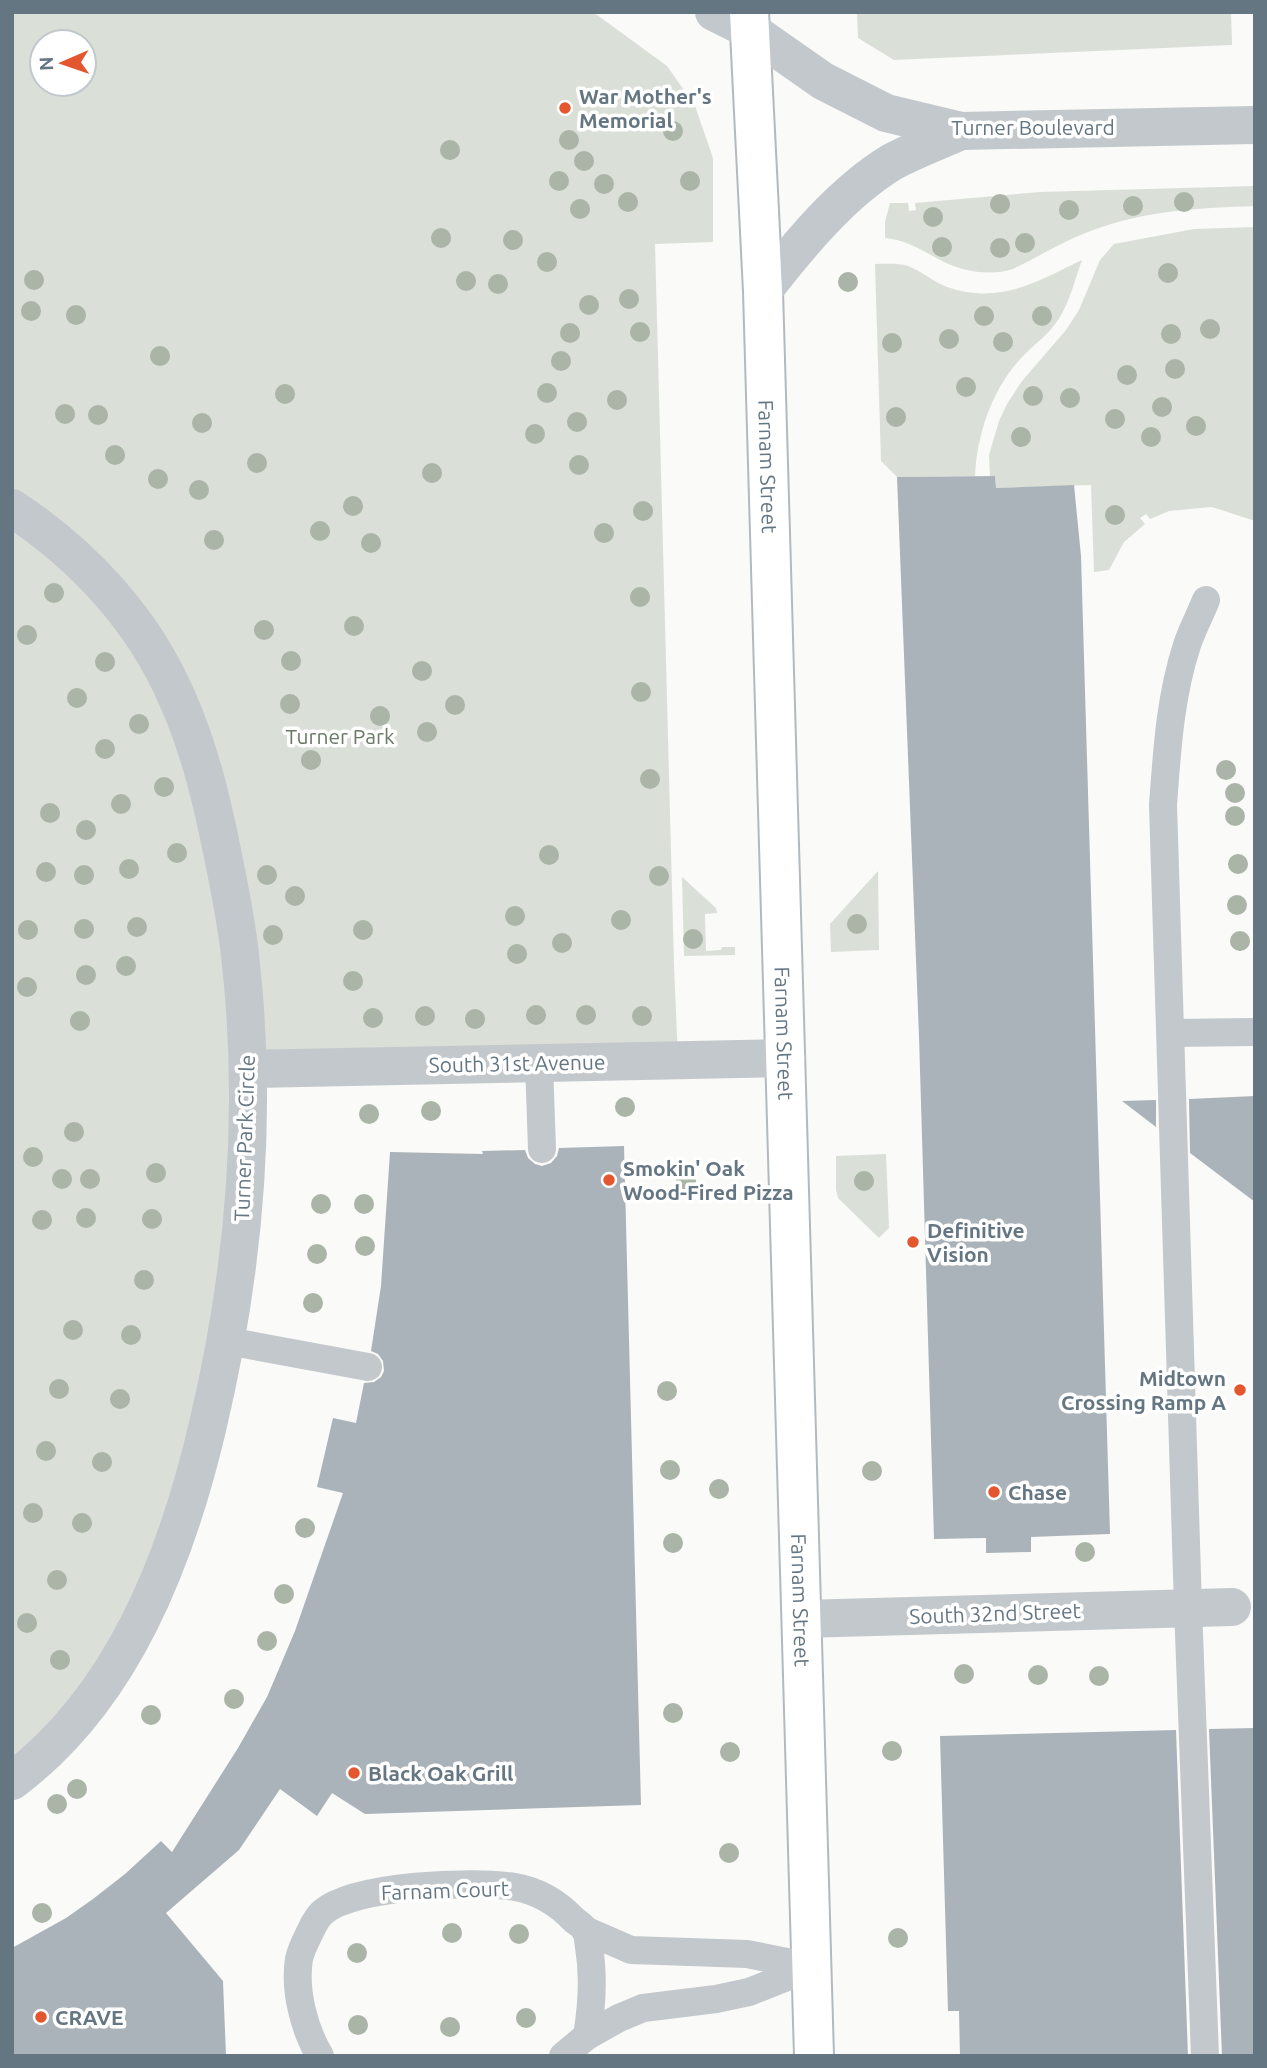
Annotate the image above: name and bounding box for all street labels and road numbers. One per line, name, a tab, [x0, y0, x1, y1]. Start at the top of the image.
street label: Turner Boulevard	[951, 115, 1115, 139]
street label: Farnam Street	[754, 400, 782, 534]
street label: Farnam Street	[771, 966, 798, 1100]
street label: South 31st Avenue	[428, 1049, 606, 1077]
street label: Turner Park Circle	[229, 1054, 259, 1222]
street label: Farnam Street	[787, 1533, 815, 1667]
street label: South 32nd Street	[909, 1598, 1081, 1628]
street label: Farnam Court	[381, 1876, 509, 1904]

